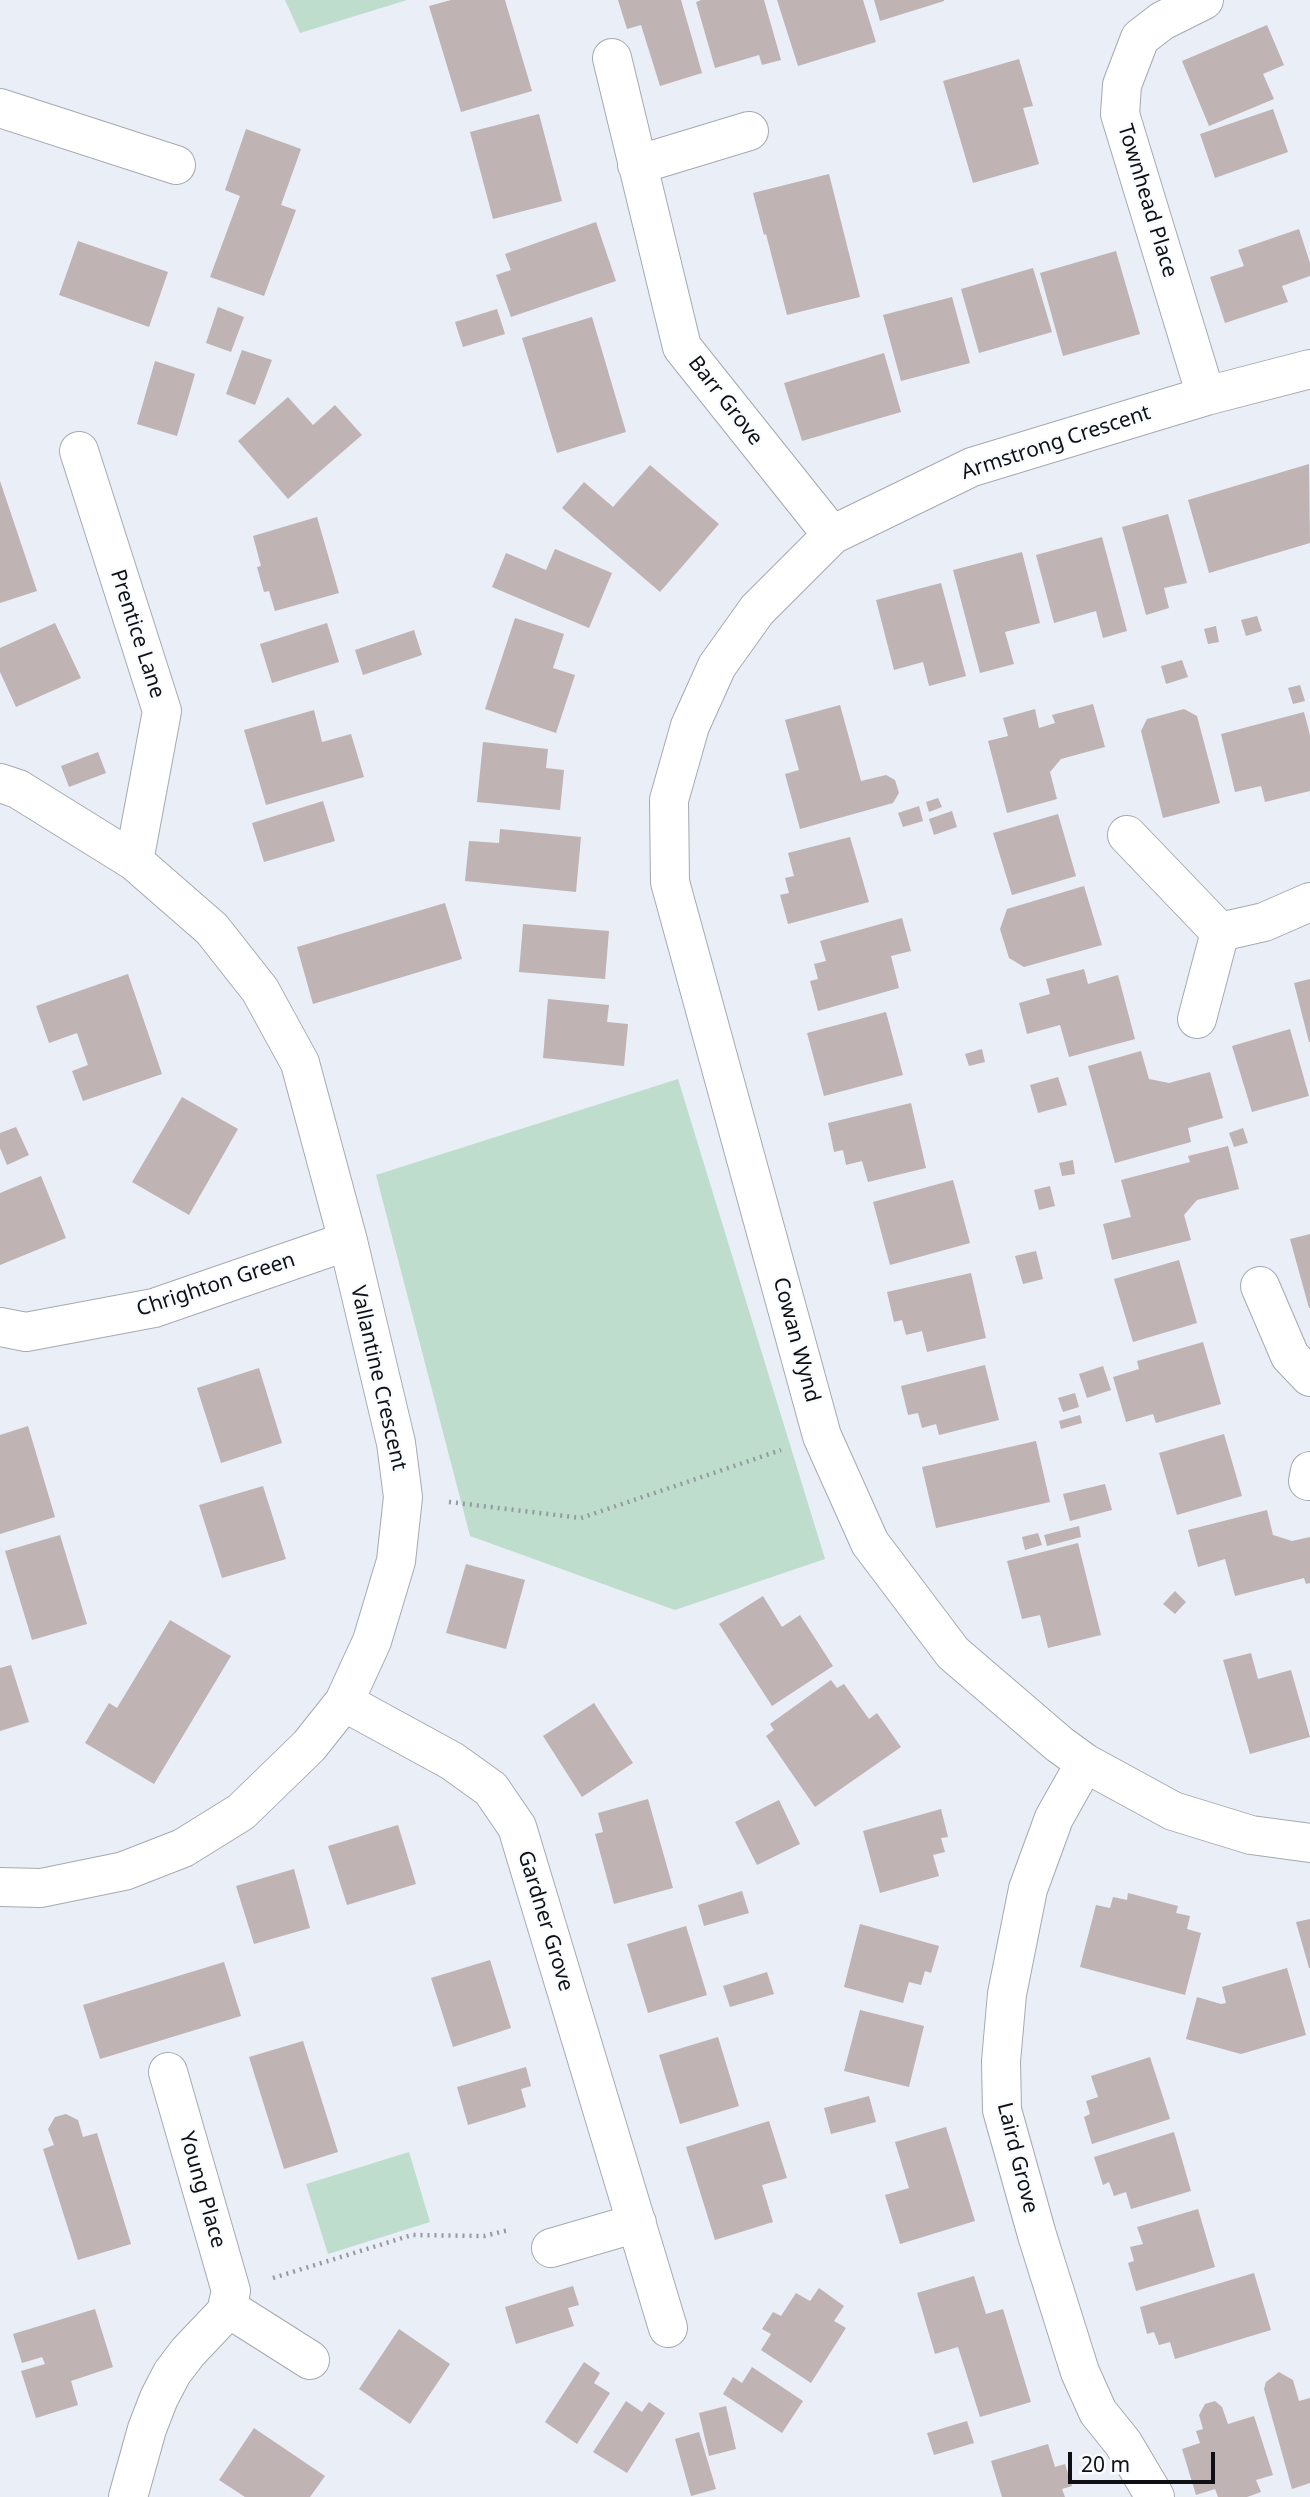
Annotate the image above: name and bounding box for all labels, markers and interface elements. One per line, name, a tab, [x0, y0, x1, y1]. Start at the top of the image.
street label: Townhead Place	[1112, 121, 1182, 281]
street label: Barr Grove	[682, 351, 768, 451]
street label: Armstrong Crescent	[958, 400, 1154, 486]
street label: Prentice Lane	[104, 566, 170, 702]
street label: Chrighton Green	[134, 1247, 298, 1323]
street label: Cowan Wynd	[767, 1275, 825, 1405]
street label: Vallantine Crescent	[344, 1283, 412, 1473]
street label: Gardner Grove	[512, 1848, 578, 1994]
street label: Laird Grove	[991, 2100, 1043, 2216]
street label: Young Place	[173, 2129, 231, 2251]
scale bar	[1072, 2438, 1219, 2482]
text: 20 m	[1081, 2450, 1130, 2478]

